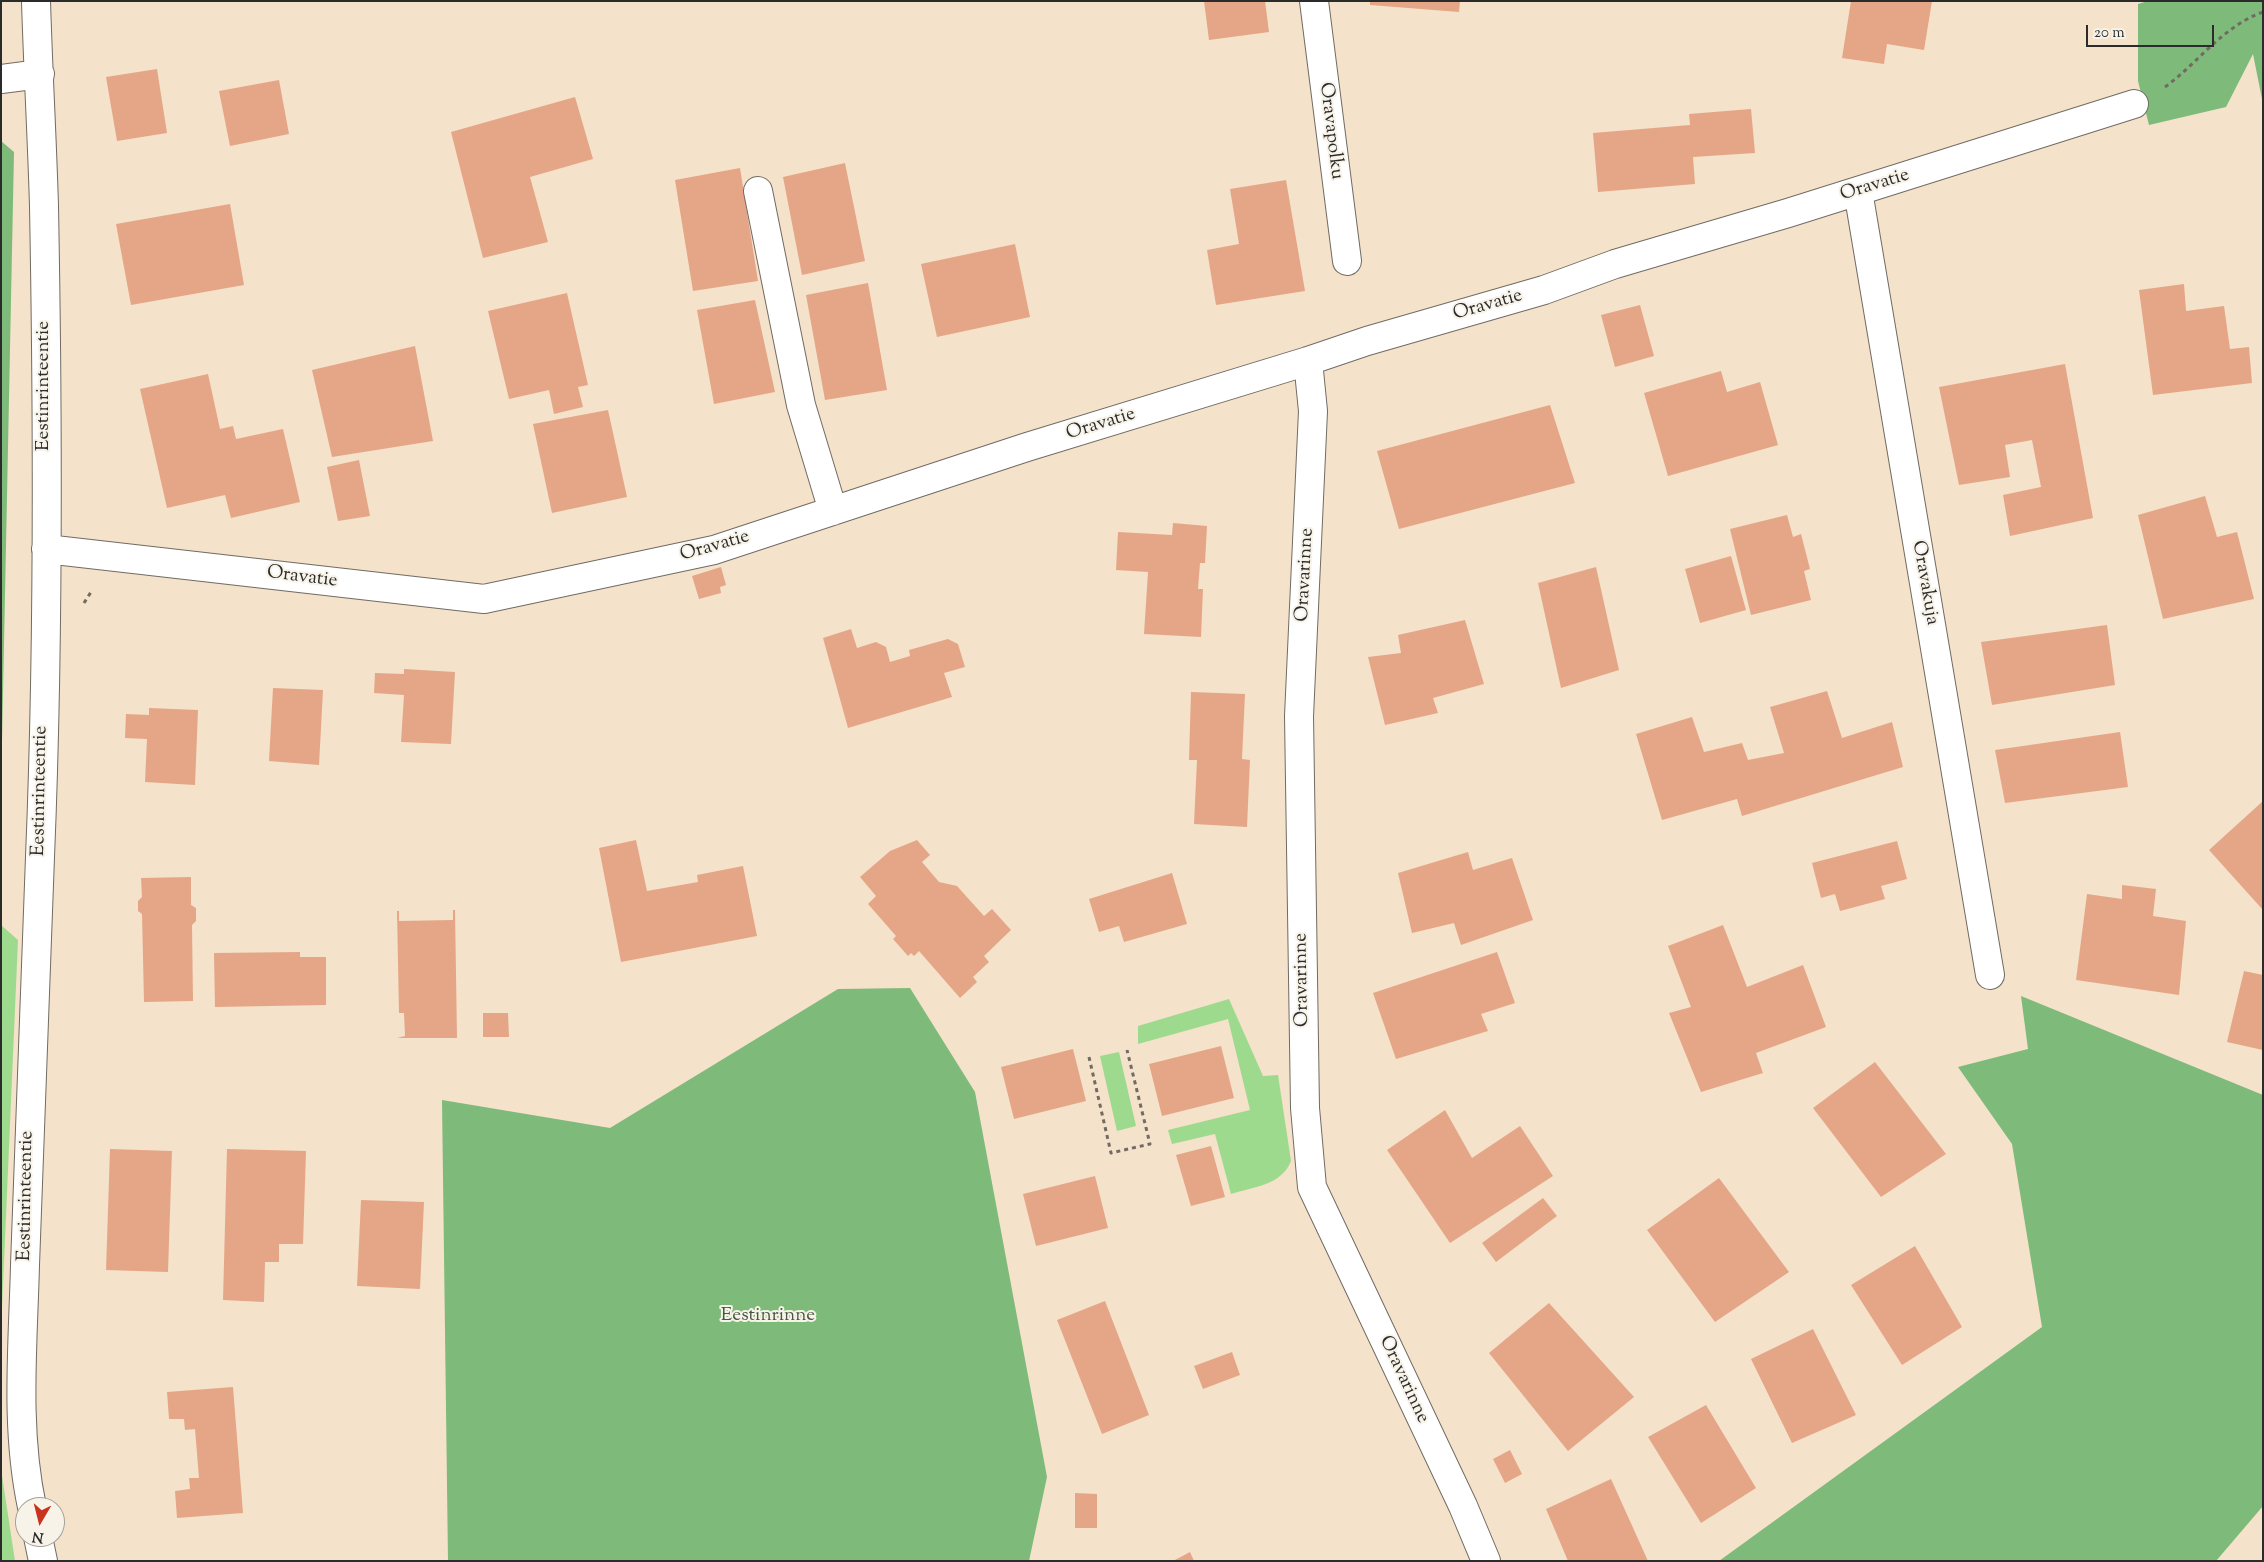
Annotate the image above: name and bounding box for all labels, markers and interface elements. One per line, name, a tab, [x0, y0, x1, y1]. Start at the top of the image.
scale bar	[2089, 15, 2216, 47]
text: 20 m	[2094, 23, 2125, 44]
street label: Oravapolku	[1313, 81, 1347, 181]
street label: Oravatie	[1838, 165, 1912, 207]
street label: Oravatie	[1451, 285, 1525, 327]
street label: Eestinrinteentie	[34, 321, 56, 451]
street label: Oravatie	[1064, 404, 1138, 446]
street label: Oravatie	[678, 526, 752, 568]
street label: Oravarinne	[1292, 528, 1320, 622]
street label: Oravakuja	[1905, 539, 1943, 627]
street label: Oravatie	[265, 562, 339, 594]
street label: Eestinrinteentie	[28, 726, 54, 856]
street label: Oravarinne	[1291, 933, 1315, 1027]
street label: Eestinrinteentie	[14, 1131, 40, 1261]
park label: Eestinrinne	[721, 1306, 815, 1328]
street label: Oravarinne	[1373, 1333, 1433, 1427]
north arrow	[15, 1497, 65, 1547]
text: N	[31, 1525, 45, 1547]

